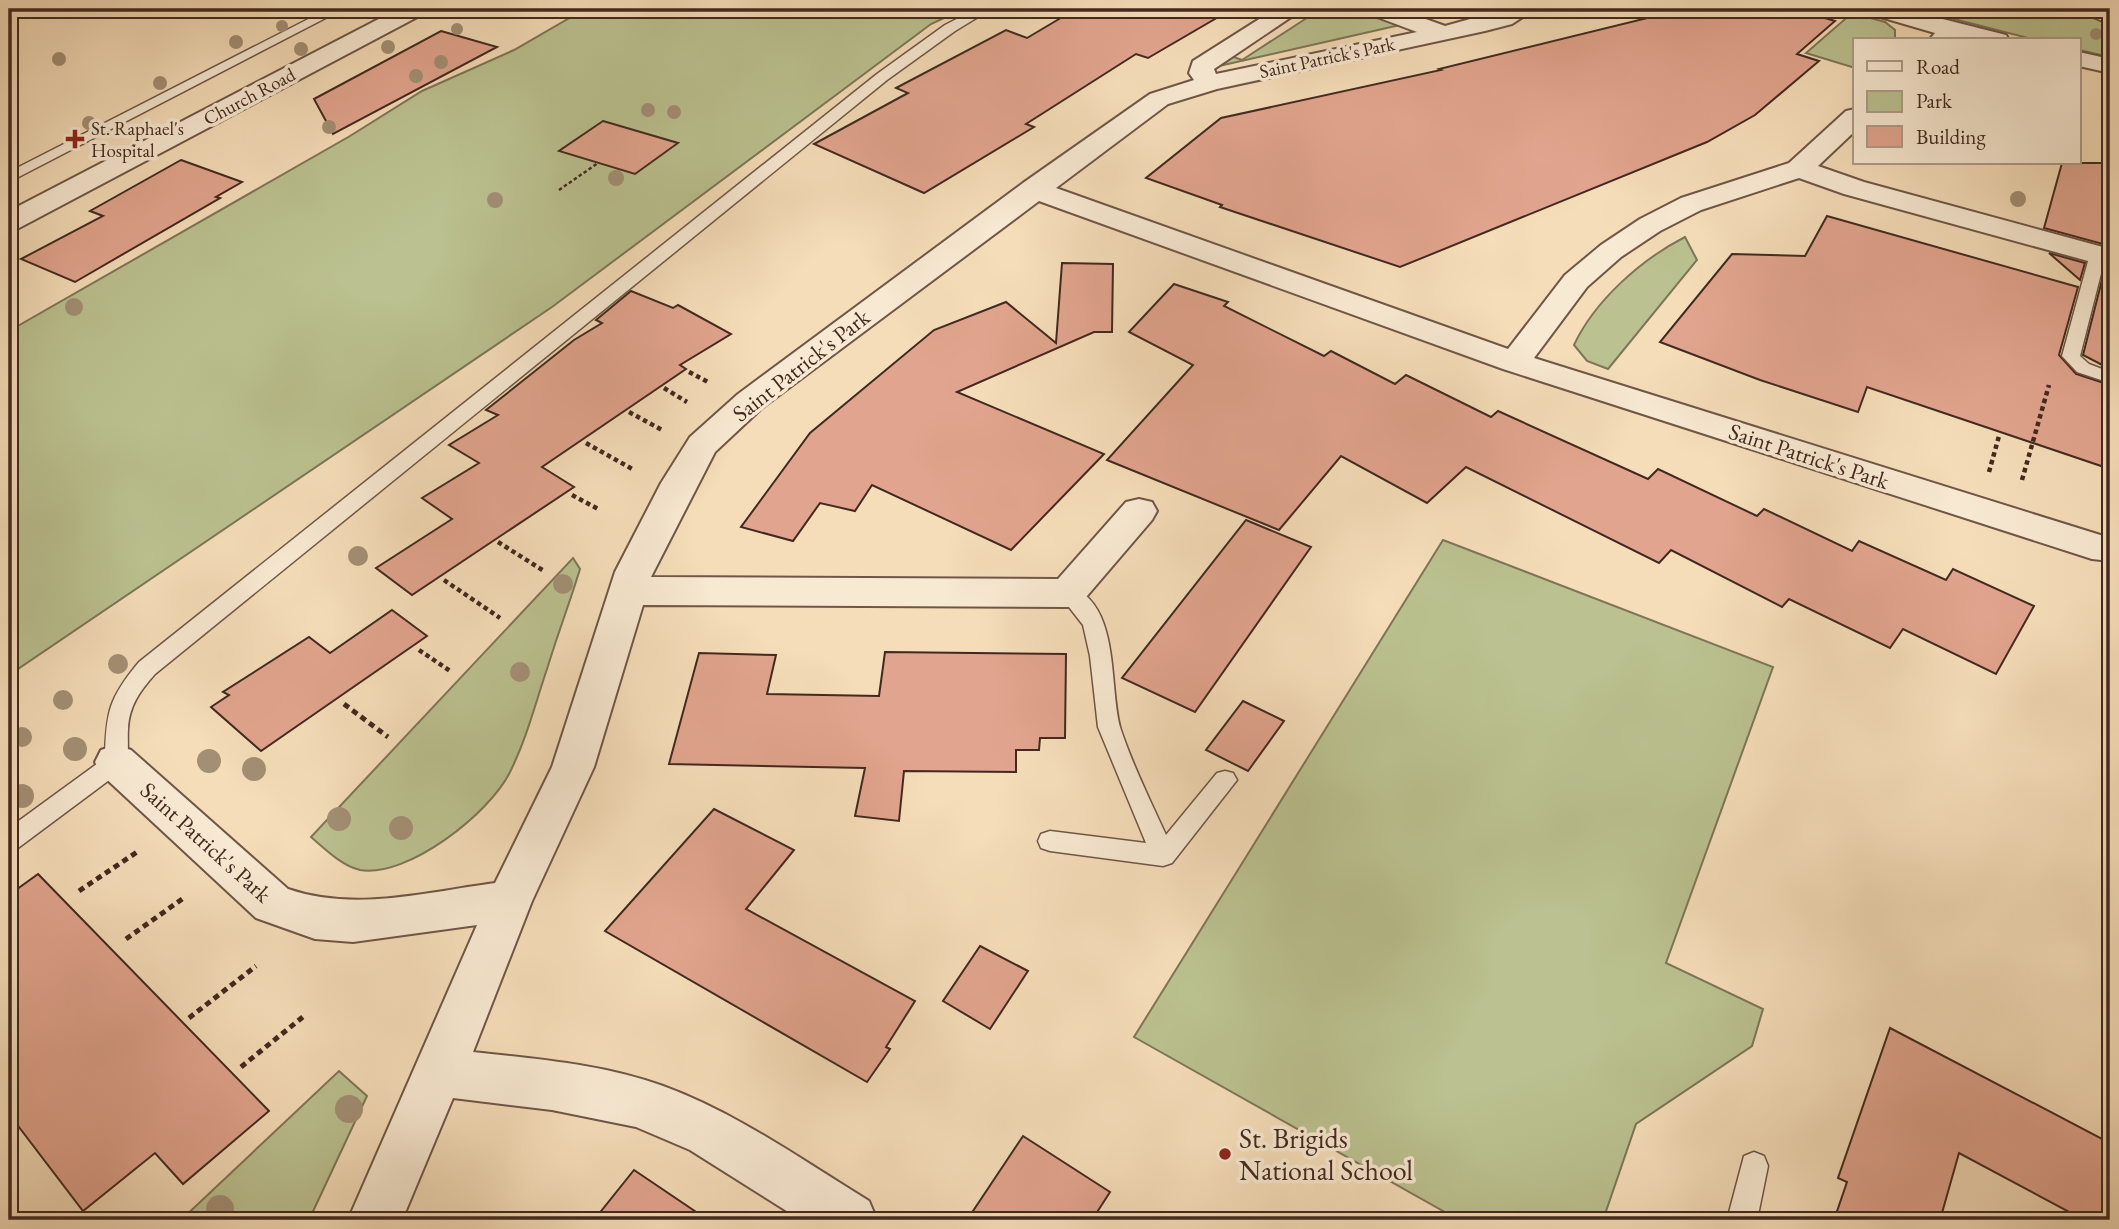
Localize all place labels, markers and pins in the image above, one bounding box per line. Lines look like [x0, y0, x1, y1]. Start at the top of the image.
place label: St. Raphael's Hospital [91, 116, 184, 163]
marker: St. Raphael's Hospital [65, 129, 85, 149]
place label: St. Brigids National School [1239, 1120, 1413, 1188]
marker: St. Brigids National School [1217, 1146, 1233, 1162]

